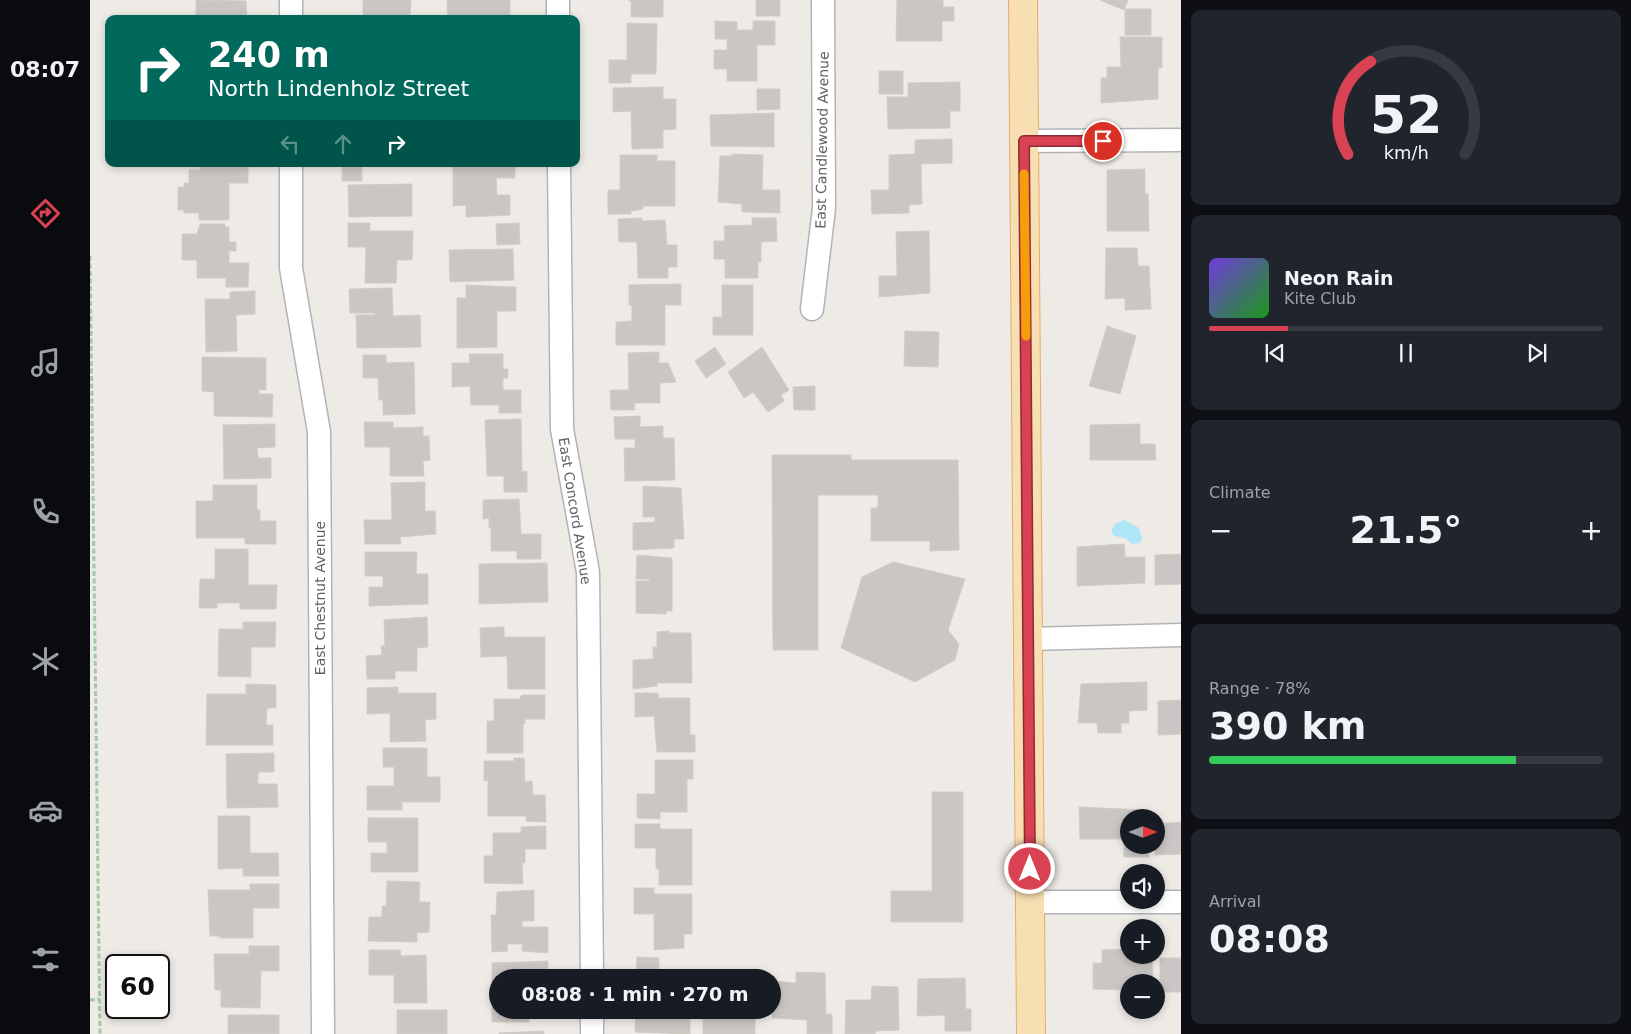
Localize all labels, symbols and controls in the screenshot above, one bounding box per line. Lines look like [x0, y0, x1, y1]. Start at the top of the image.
icon: right [125, 35, 190, 100]
text: 240 m [208, 35, 330, 75]
street label: East Candlewood Avenue [812, 51, 832, 229]
text: 08:07 [10, 57, 80, 82]
text: North Lindenholz Street [208, 76, 469, 101]
text: 52 [1370, 85, 1442, 145]
pin [1082, 120, 1124, 162]
icon: arrive [1089, 127, 1117, 155]
icon: left [276, 130, 304, 158]
icon: ahead [329, 130, 357, 158]
icon: right [382, 130, 410, 158]
text: km/h [1383, 142, 1429, 163]
icon: directions [28, 196, 63, 231]
text: Neon Rain [1284, 267, 1393, 289]
text: Kite Club [1284, 289, 1356, 308]
icon: previous [1261, 339, 1289, 367]
icon: pause [1392, 339, 1420, 367]
icon: next [1523, 339, 1551, 367]
icon: music [28, 345, 63, 380]
street label: East Concord Avenue [555, 436, 595, 586]
text: Climate [1209, 483, 1271, 502]
icon: phone [28, 494, 63, 529]
text: 21.5° [1350, 508, 1462, 552]
text: − [1209, 514, 1232, 547]
text: + [1580, 514, 1603, 547]
street label: East Chestnut Avenue [312, 521, 328, 675]
icon: climate [28, 644, 63, 679]
text: Range · 78% [1209, 679, 1311, 698]
text: 390 km [1209, 704, 1366, 748]
icon: car [28, 793, 63, 828]
north arrow [1120, 809, 1165, 854]
map controls [1120, 809, 1165, 1019]
position arrow [1003, 842, 1055, 894]
button: sound [1120, 864, 1165, 909]
text: Arrival [1209, 892, 1261, 911]
text: 08:08 [1209, 917, 1330, 961]
button: + [1120, 919, 1165, 964]
icon: filters [28, 942, 63, 977]
speed limit sign: 60 [105, 954, 170, 1019]
button: − [1120, 974, 1165, 1019]
text: 08:08 · 1 min · 270 m [521, 983, 749, 1005]

